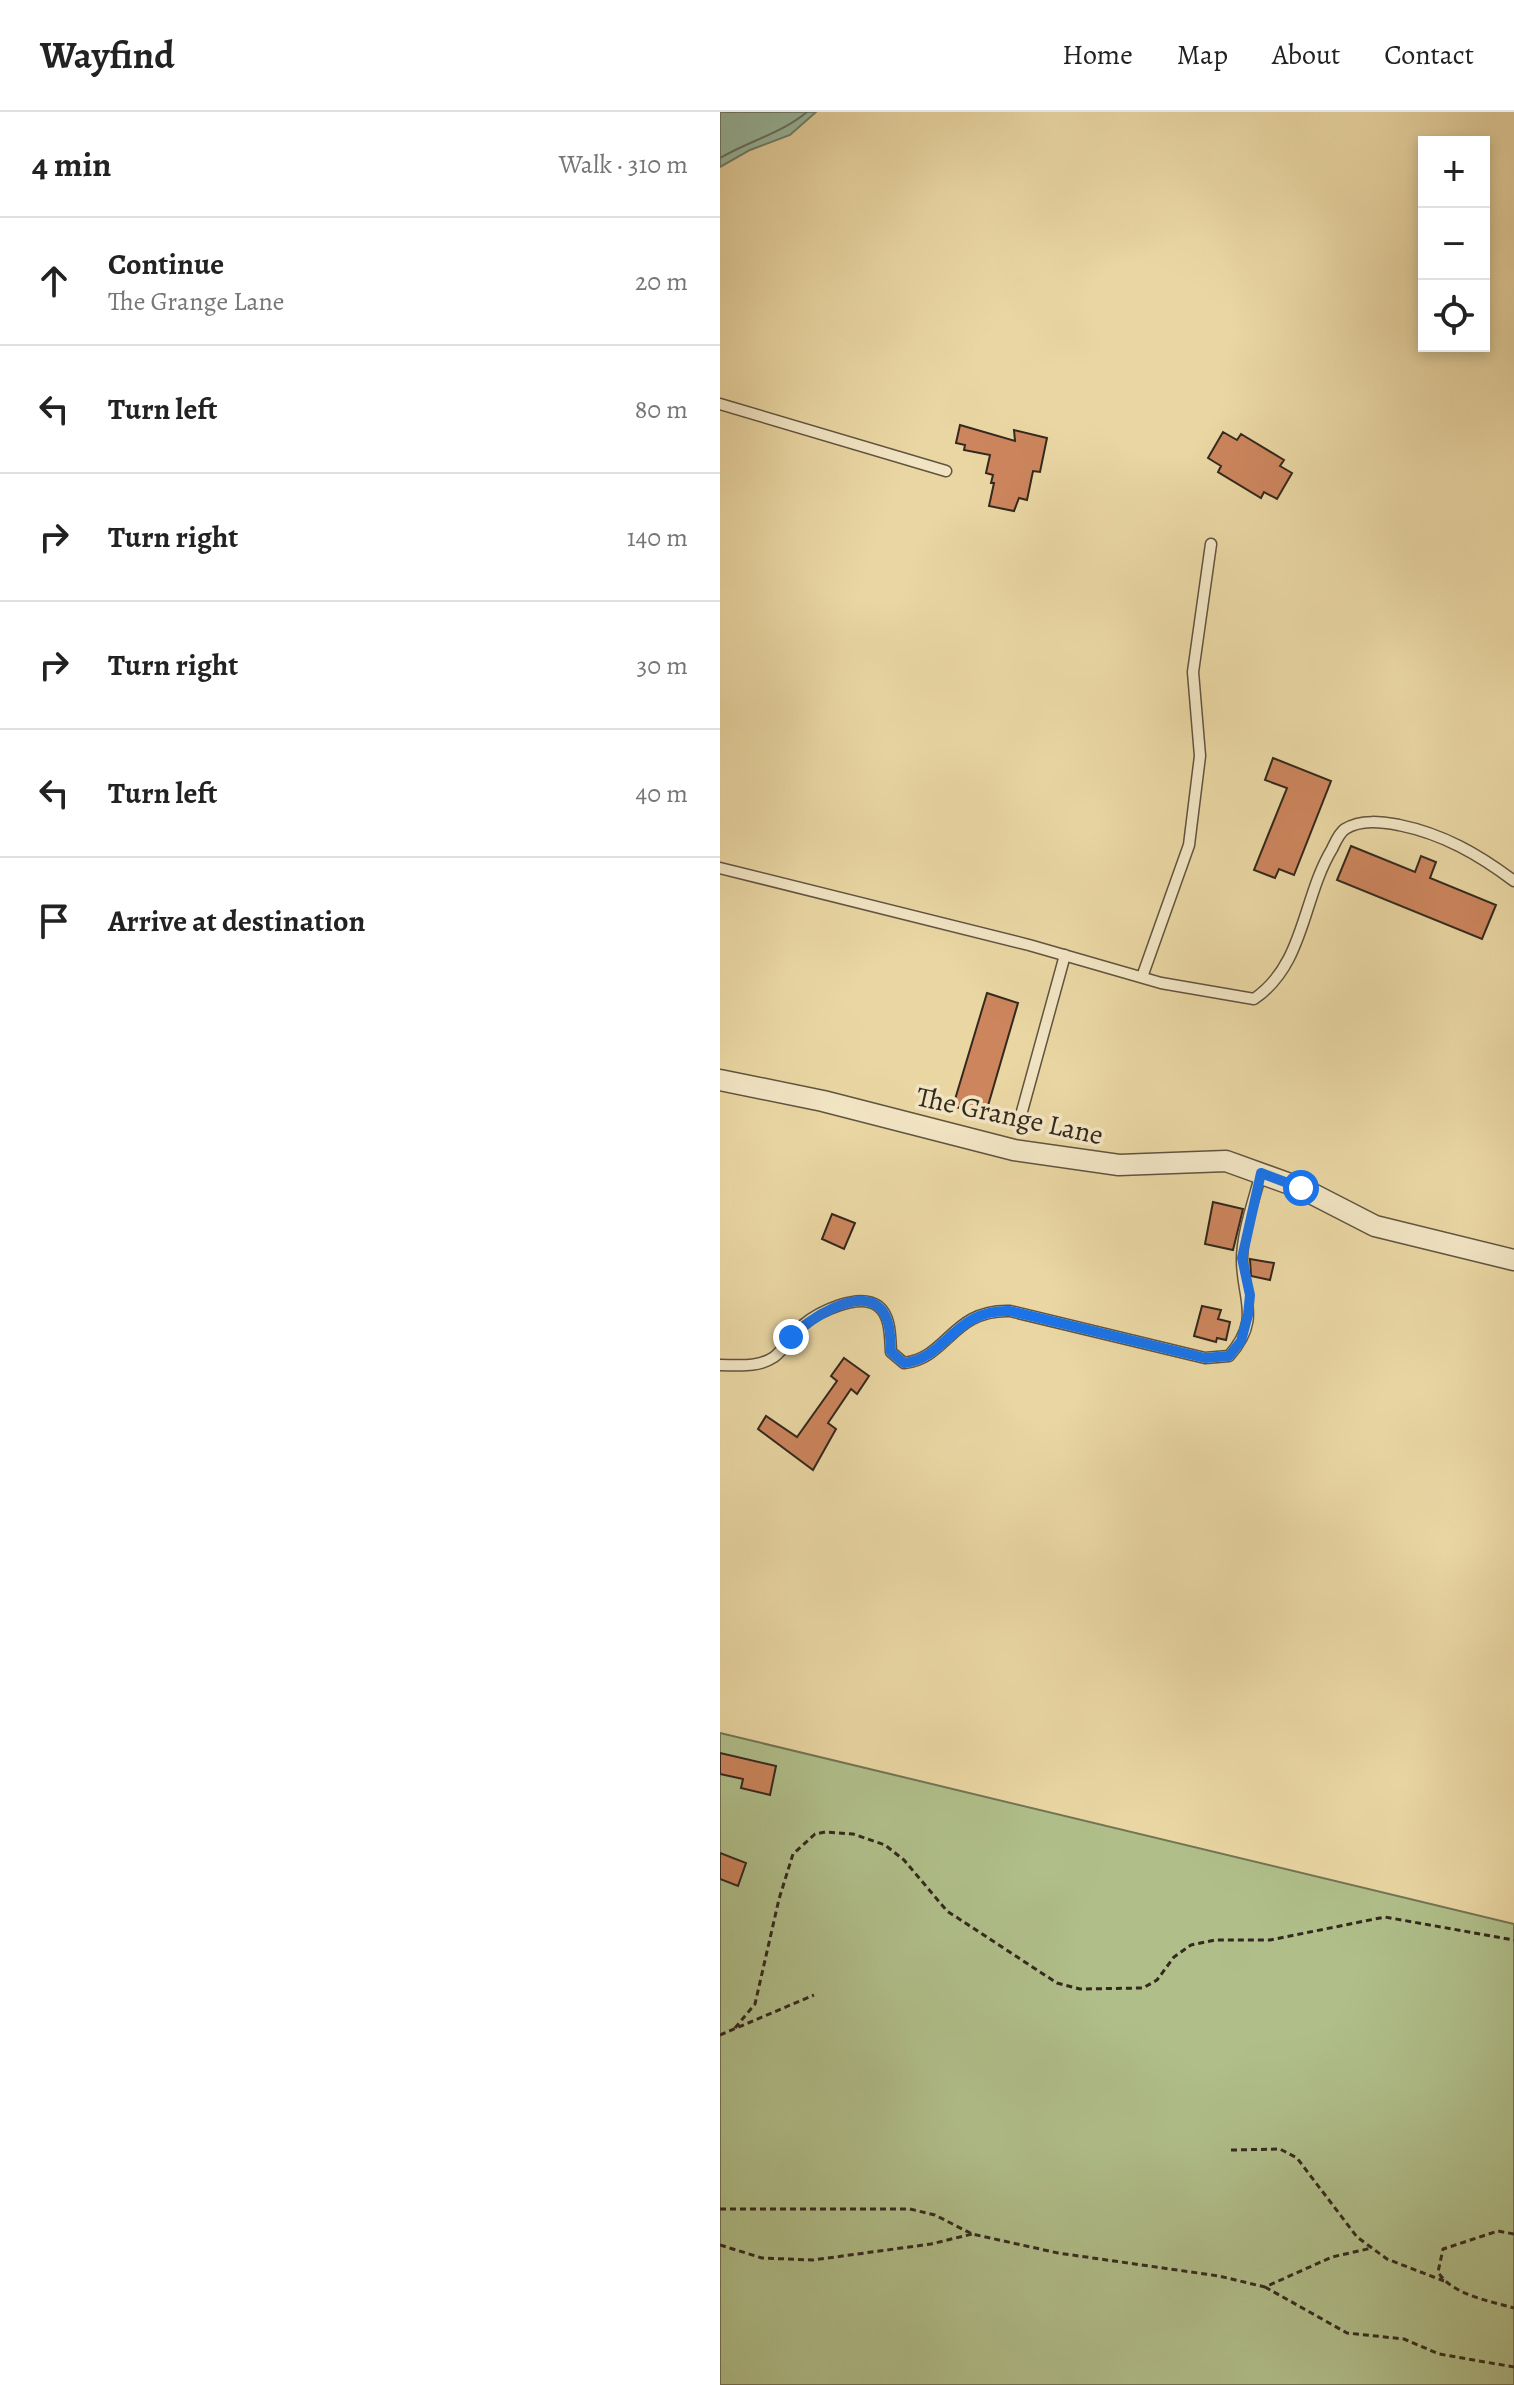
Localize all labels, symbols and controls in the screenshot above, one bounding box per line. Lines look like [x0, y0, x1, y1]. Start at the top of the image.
text: Wayfind [40, 29, 175, 81]
text: Home [1062, 36, 1133, 74]
text: Map [1177, 36, 1228, 74]
text: About [1272, 36, 1340, 74]
text: Contact [1384, 36, 1474, 74]
map controls [1418, 136, 1490, 352]
button: + [1418, 136, 1490, 208]
text: 4 min [32, 141, 111, 188]
text: Walk · 310 m [559, 147, 688, 182]
button: − [1418, 208, 1490, 280]
text: Continue [108, 244, 224, 284]
icon: ahead [32, 259, 76, 303]
text: 20 m [635, 264, 688, 299]
button: locate [1418, 280, 1490, 352]
text: The Grange Lane [108, 284, 284, 319]
icon: left [32, 387, 76, 431]
text: Turn left [108, 389, 217, 429]
text: 80 m [635, 392, 688, 427]
icon: right [32, 515, 76, 559]
text: Turn right [108, 517, 238, 557]
text: 140 m [627, 520, 688, 555]
icon: right [32, 643, 76, 687]
text: Turn right [108, 645, 238, 685]
text: 30 m [637, 648, 688, 683]
icon: left [32, 771, 76, 815]
text: Turn left [108, 773, 217, 813]
text: 40 m [636, 776, 688, 811]
icon: arrive [32, 899, 76, 943]
text: Arrive at destination [108, 901, 365, 941]
street label: The Grange Lane [913, 1078, 1107, 1154]
route start [1283, 1170, 1319, 1206]
route end [773, 1319, 809, 1355]

